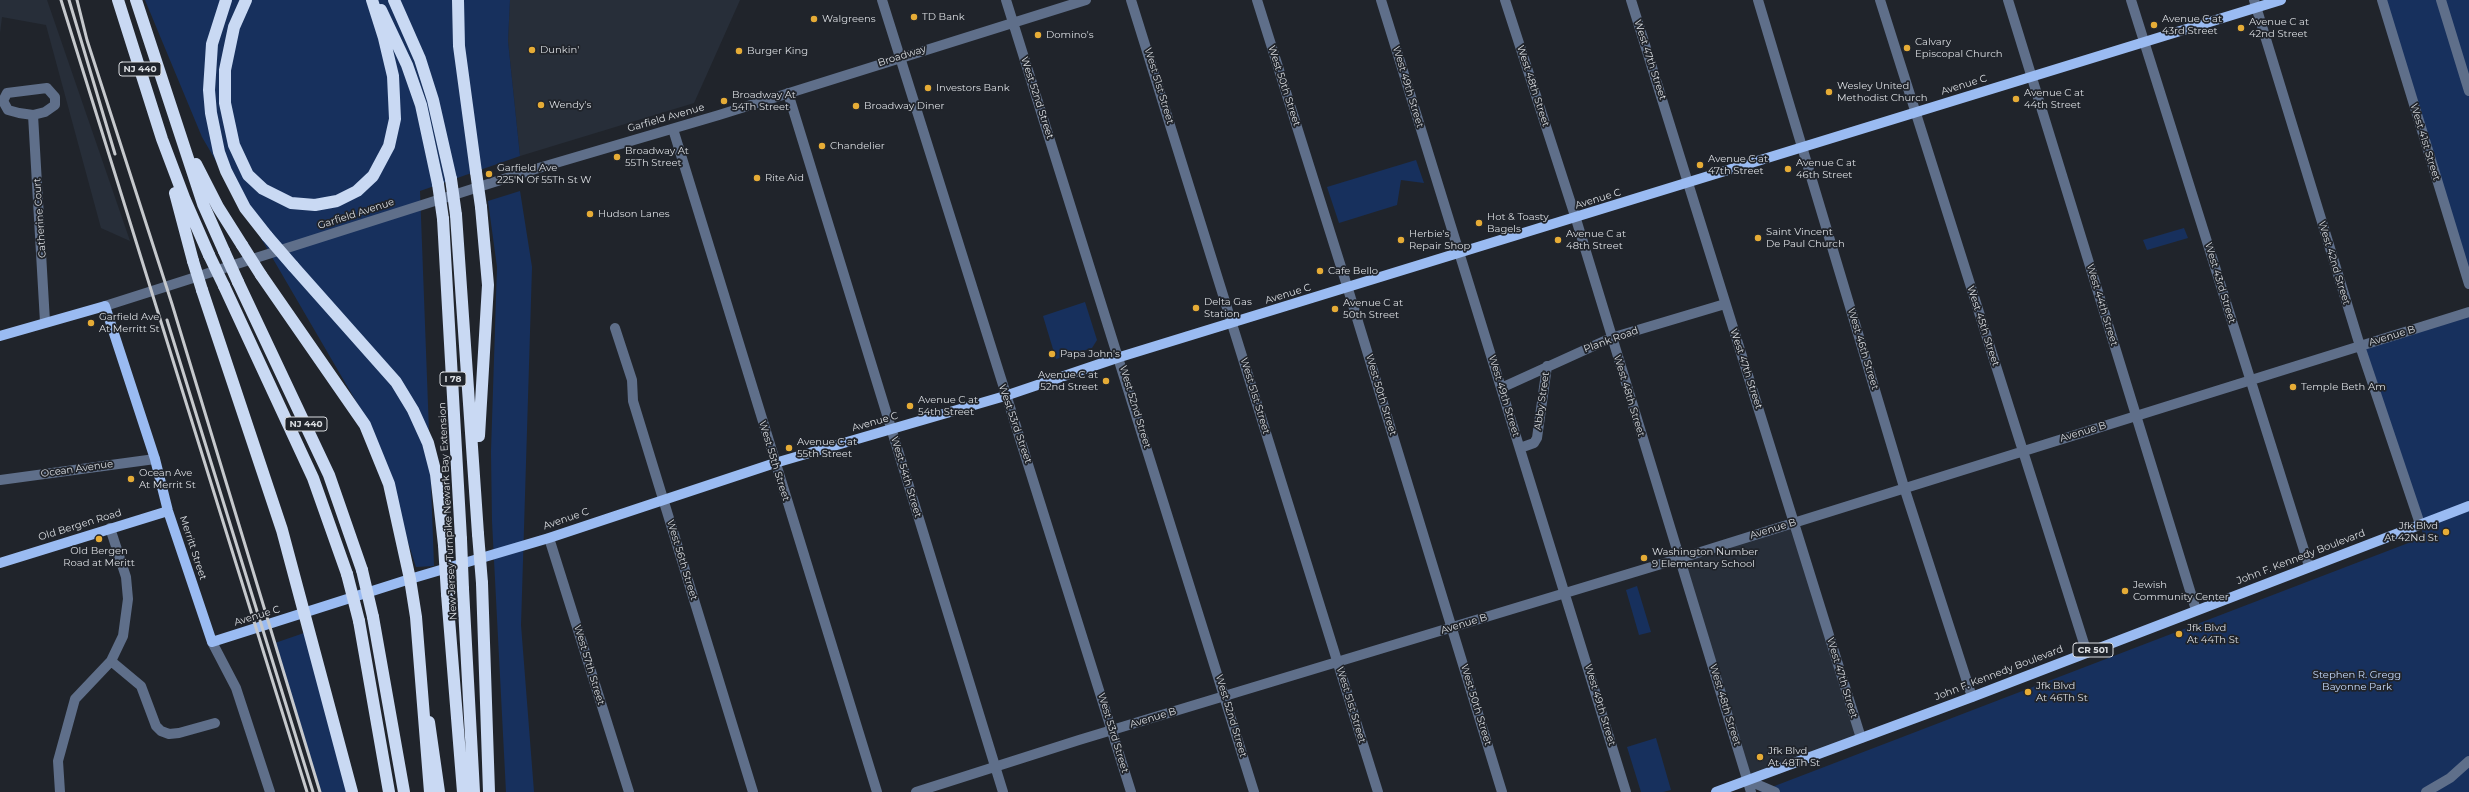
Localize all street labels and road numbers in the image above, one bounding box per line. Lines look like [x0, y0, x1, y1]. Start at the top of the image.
street label: West 47th Street [1631, 18, 1669, 102]
street label: Broadway [876, 43, 928, 69]
street label: West 50th Street [1265, 44, 1303, 128]
street label: West 48th Street [1514, 44, 1552, 128]
street label: West 49th Street [1390, 45, 1426, 129]
street label: West 51st Street [1142, 46, 1176, 126]
street label: West 52nd Street [1018, 55, 1056, 141]
road number: NJ 440 [119, 62, 161, 76]
street label: Avenue C [1940, 72, 1988, 98]
street label: Garfield Avenue [626, 101, 706, 135]
street label: West 41st Street [2408, 102, 2442, 182]
street label: Catherine Court [31, 178, 49, 258]
street label: Avenue C [1574, 186, 1622, 212]
street label: Garfield Avenue [316, 196, 396, 232]
street label: West 42nd Street [2316, 220, 2352, 306]
street label: West 43rd Street [2202, 241, 2238, 325]
street label: West 44th Street [2084, 263, 2120, 347]
street label: Avenue C [1264, 281, 1312, 307]
street label: West 45th Street [1964, 284, 2002, 368]
street label: West 46th Street [1845, 307, 1881, 391]
street label: Avenue B [2367, 323, 2417, 349]
street label: Plank Road [1582, 325, 1640, 355]
street label: West 47th Street [1727, 327, 1765, 411]
street label: West 50th Street [1363, 353, 1399, 437]
street label: West 49th Street [1486, 354, 1522, 438]
street label: West 48th Street [1611, 354, 1647, 438]
street label: West 51st Street [1238, 356, 1272, 436]
street label: West 52nd Street [1117, 364, 1153, 450]
street label: Abby Street [1532, 371, 1552, 431]
road number: I 78 [440, 372, 466, 386]
street label: West 53rd Street [996, 383, 1034, 465]
street label: New Jersey Turnpike Newark Bay Extension [436, 402, 460, 620]
street label: Avenue C [851, 410, 899, 434]
road number: NJ 440 [285, 417, 327, 431]
street label: Avenue B [2058, 419, 2108, 445]
street label: West 55th Street [756, 420, 792, 502]
street label: West 54th Street [888, 435, 924, 519]
street label: Ocean Avenue [40, 458, 114, 480]
street label: Avenue C [542, 506, 590, 532]
street label: Old Bergen Road [37, 507, 123, 543]
street label: Merritt Street [177, 514, 209, 582]
street label: Avenue B [1748, 516, 1798, 542]
street label: West 56th Street [664, 518, 700, 602]
street label: John F. Kennedy Boulevard [2235, 527, 2367, 587]
street label: Avenue C [233, 603, 281, 629]
street label: Avenue B [1439, 611, 1489, 637]
street label: West 57th Street [571, 624, 607, 706]
street label: West 47th Street [1824, 636, 1860, 720]
street label: John F. Kennedy Boulevard [1933, 643, 2065, 703]
road number: CR 501 [2073, 643, 2113, 657]
street label: West 50th Street [1458, 663, 1494, 747]
street label: West 49th Street [1582, 663, 1618, 747]
street label: West 48th Street [1707, 663, 1743, 747]
street label: West 51st Street [1334, 665, 1368, 745]
street label: West 52nd Street [1213, 673, 1249, 759]
street label: West 53rd Street [1095, 692, 1131, 774]
street label: Avenue B [1128, 705, 1178, 731]

